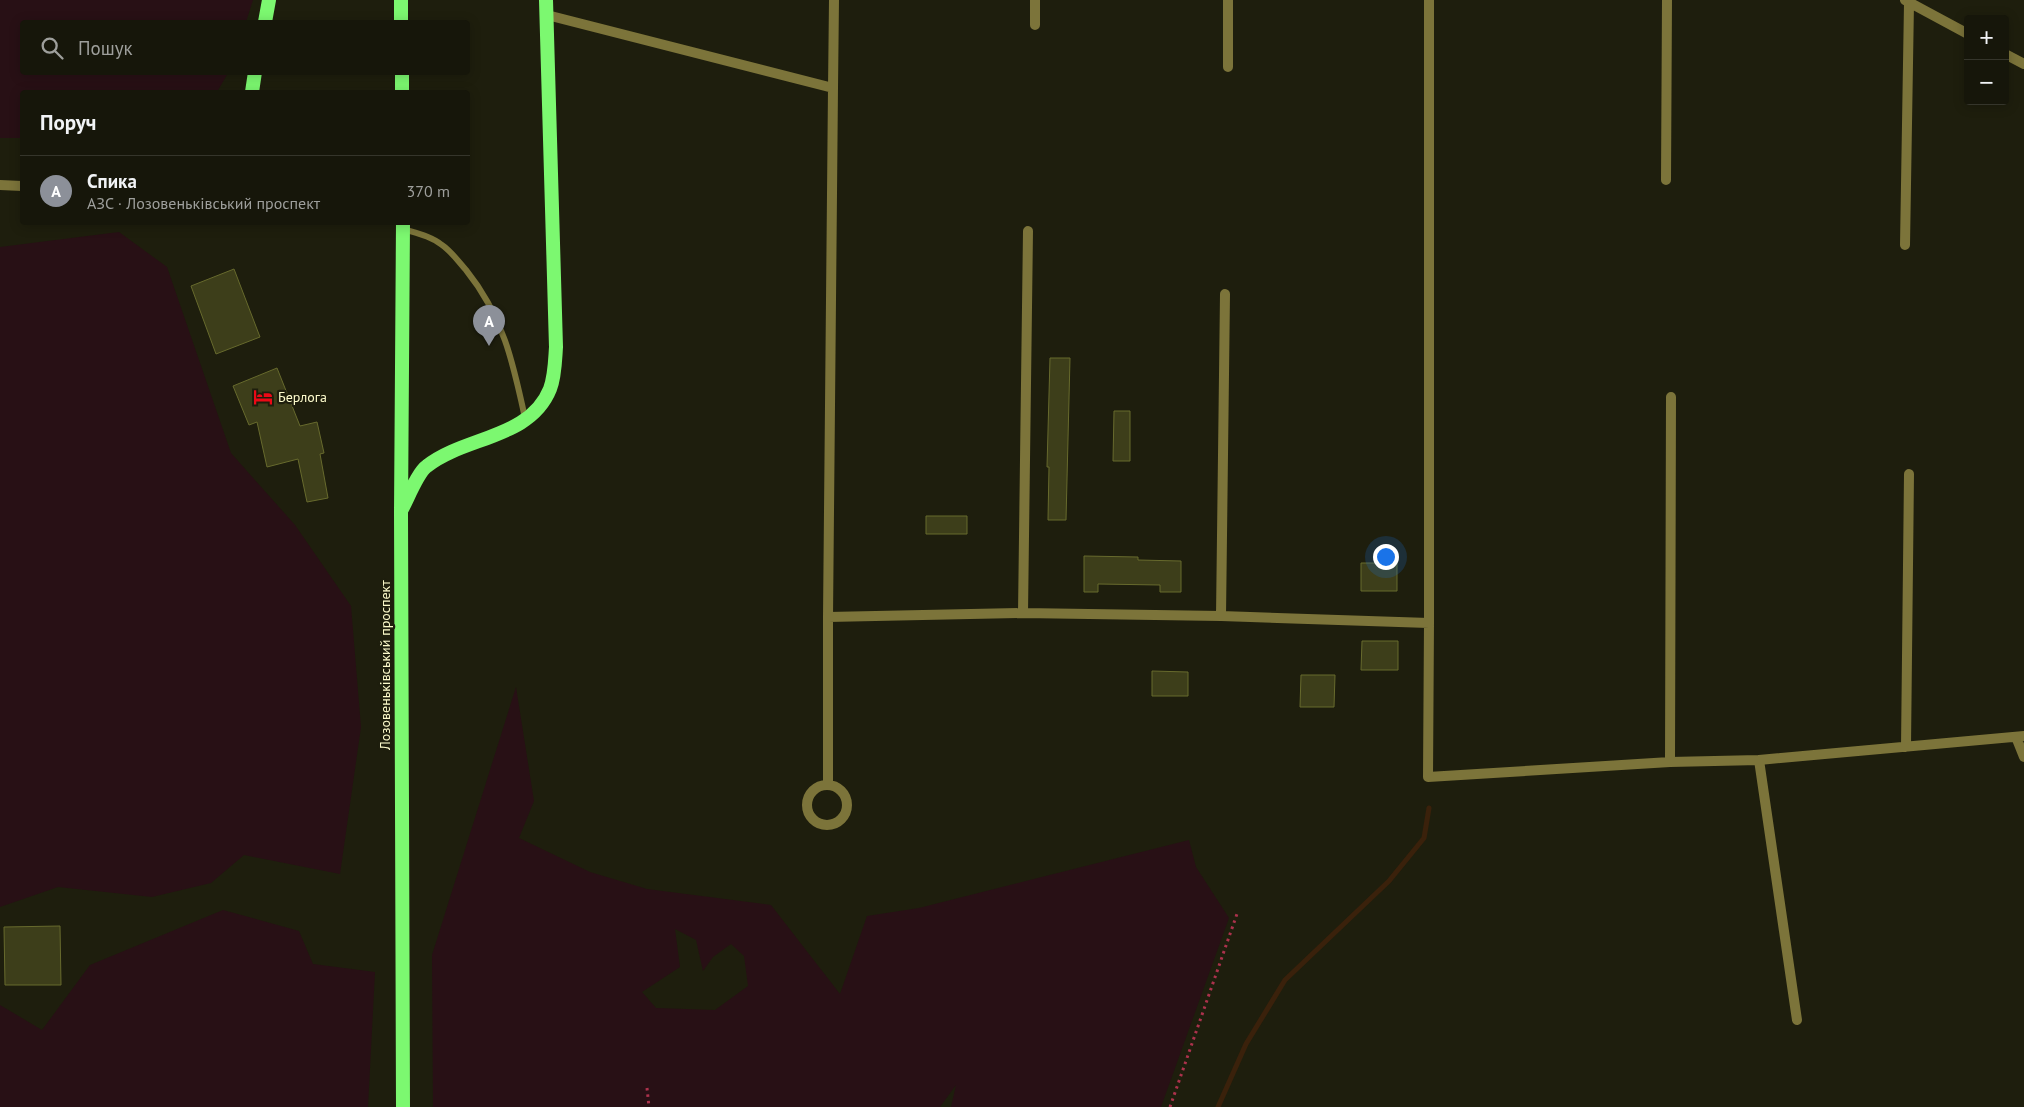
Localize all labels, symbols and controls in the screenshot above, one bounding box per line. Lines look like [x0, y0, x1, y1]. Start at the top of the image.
map controls [1964, 15, 2009, 105]
button: + [1964, 15, 2009, 60]
search box [20, 20, 470, 75]
icon: search [38, 34, 66, 62]
text: Пошук [78, 36, 133, 60]
button: − [1964, 60, 2009, 105]
text: Поруч [40, 109, 96, 136]
text: Спика [87, 169, 137, 193]
text: A [51, 181, 61, 201]
text: 370 m [407, 181, 450, 201]
text: АЗС · Лозовеньківський проспект [87, 193, 320, 213]
pin: A [473, 305, 505, 346]
hotel icon: Берлога [252, 386, 274, 408]
place label: Берлога [278, 388, 327, 406]
your location [1373, 544, 1399, 570]
street label: Лозовеньківський проспект [376, 580, 394, 751]

